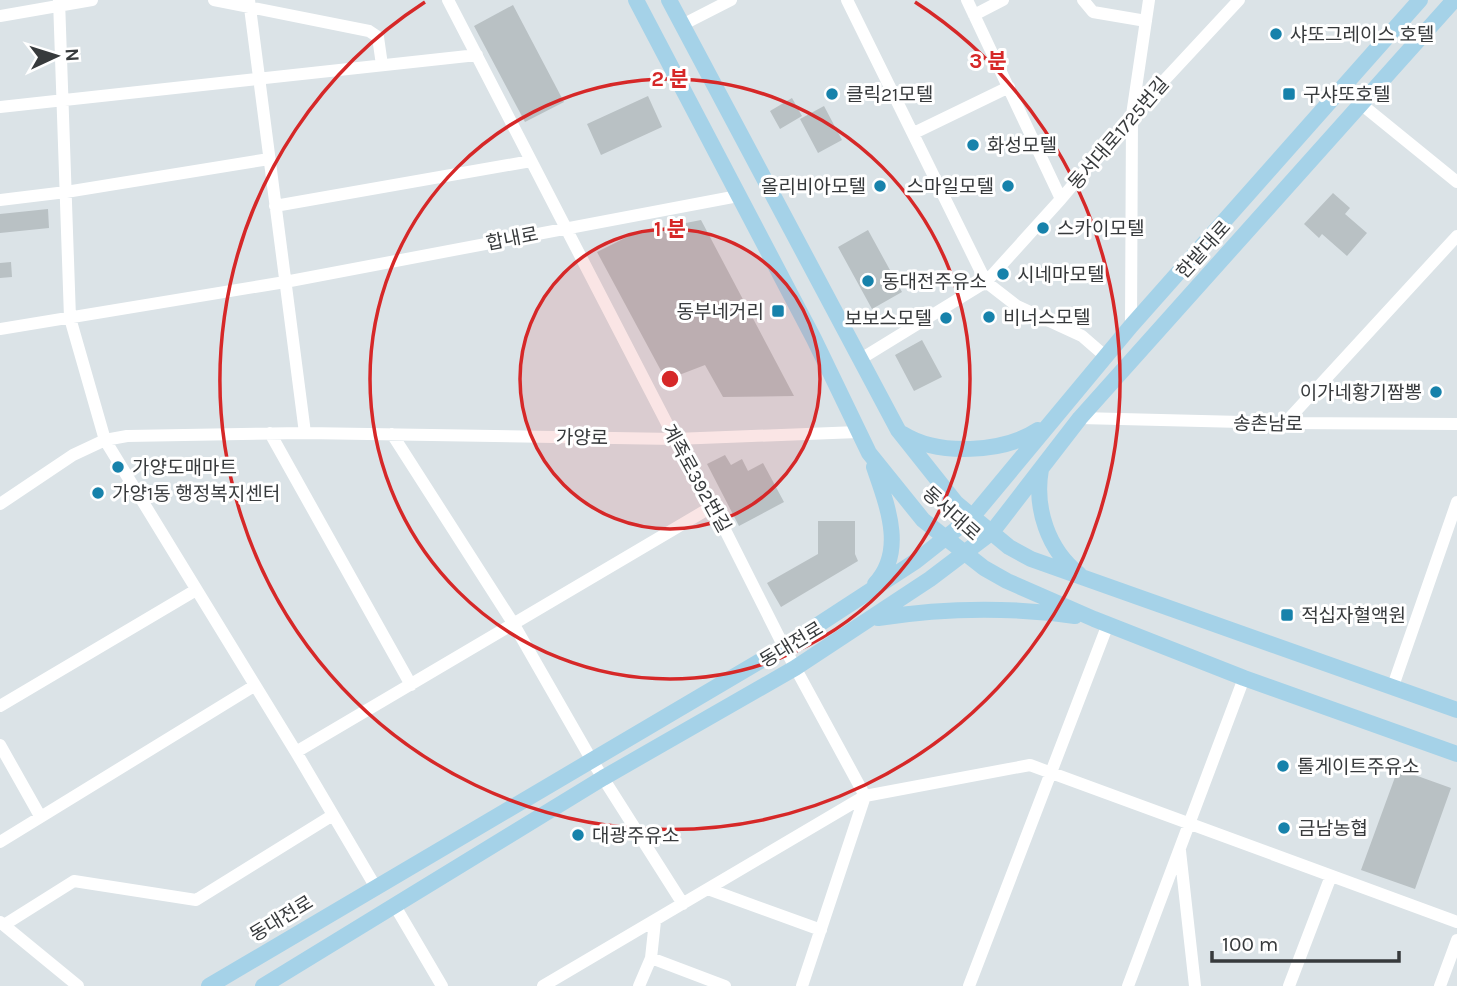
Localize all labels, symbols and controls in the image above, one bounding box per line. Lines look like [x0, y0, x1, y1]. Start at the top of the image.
north arrow [21, 21, 91, 91]
place label: 샤또그레이스 호텔 [1290, 24, 1434, 46]
marker: 샤또그레이스 호텔 [1268, 26, 1284, 42]
text: N [61, 47, 83, 62]
text: 3 분 [969, 49, 1007, 73]
text: 2 분 [651, 67, 689, 91]
street label: 동서대로1725번길 [1064, 73, 1174, 194]
place label: 클릭21모텔 [846, 84, 933, 106]
place label: 구샤또호텔 [1303, 84, 1390, 106]
marker: 클릭21모텔 [824, 86, 840, 102]
marker: 구샤또호텔 [1281, 86, 1297, 102]
place label: 화성모텔 [987, 135, 1057, 157]
marker: 화성모텔 [965, 137, 981, 153]
place label: 올리비아모텔 [761, 176, 866, 198]
place label: 스마일모텔 [907, 176, 994, 198]
marker: 올리비아모텔 [872, 178, 888, 194]
marker: 스마일모텔 [1000, 178, 1016, 194]
street label: 한밭대로 [1172, 216, 1235, 283]
text: 1 분 [654, 217, 686, 241]
place label: 스카이모텔 [1057, 218, 1144, 240]
marker: 스카이모텔 [1035, 220, 1051, 236]
street label: 합내로 [484, 223, 540, 255]
place label: 시네마모텔 [1017, 264, 1104, 286]
marker: 시네마모텔 [995, 266, 1011, 282]
place label: 동대전주유소 [882, 271, 987, 293]
marker: 동대전주유소 [860, 273, 876, 289]
place label: 동부네거리 [677, 301, 764, 323]
marker: 동부네거리 [770, 303, 786, 319]
place label: 비너스모텔 [1003, 307, 1090, 329]
place label: 보보스모텔 [845, 308, 932, 330]
marker: 비너스모텔 [981, 309, 997, 325]
marker: 보보스모텔 [938, 310, 954, 326]
centre of rings [658, 367, 682, 391]
place label: 이가네황기짬뽕 [1300, 382, 1422, 404]
marker: 이가네황기짬뽕 [1428, 384, 1444, 400]
street label: 송촌남로 [1233, 412, 1303, 436]
street label: 계족로392번길 [657, 420, 735, 537]
street label: 가양로 [556, 427, 608, 449]
place label: 가양도매마트 [132, 457, 237, 479]
marker: 가양도매마트 [110, 459, 126, 475]
street label: 동서대로 [918, 482, 985, 545]
place label: 가양1동 행정복지센터 [112, 483, 280, 505]
marker: 가양1동 행정복지센터 [90, 485, 106, 501]
place label: 적십자혈액원 [1301, 605, 1406, 627]
marker: 적십자혈액원 [1279, 607, 1295, 623]
street label: 동대전로 [756, 617, 827, 672]
place label: 톨게이트주유소 [1297, 756, 1419, 778]
marker: 톨게이트주유소 [1275, 758, 1291, 774]
place label: 금남농협 [1298, 818, 1368, 840]
marker: 금남농협 [1276, 820, 1292, 836]
place label: 대광주유소 [592, 825, 679, 847]
marker: 대광주유소 [570, 827, 586, 843]
street label: 동대전로 [246, 891, 317, 946]
scale bar [1212, 920, 1399, 964]
text: 100 m [1222, 932, 1279, 956]

